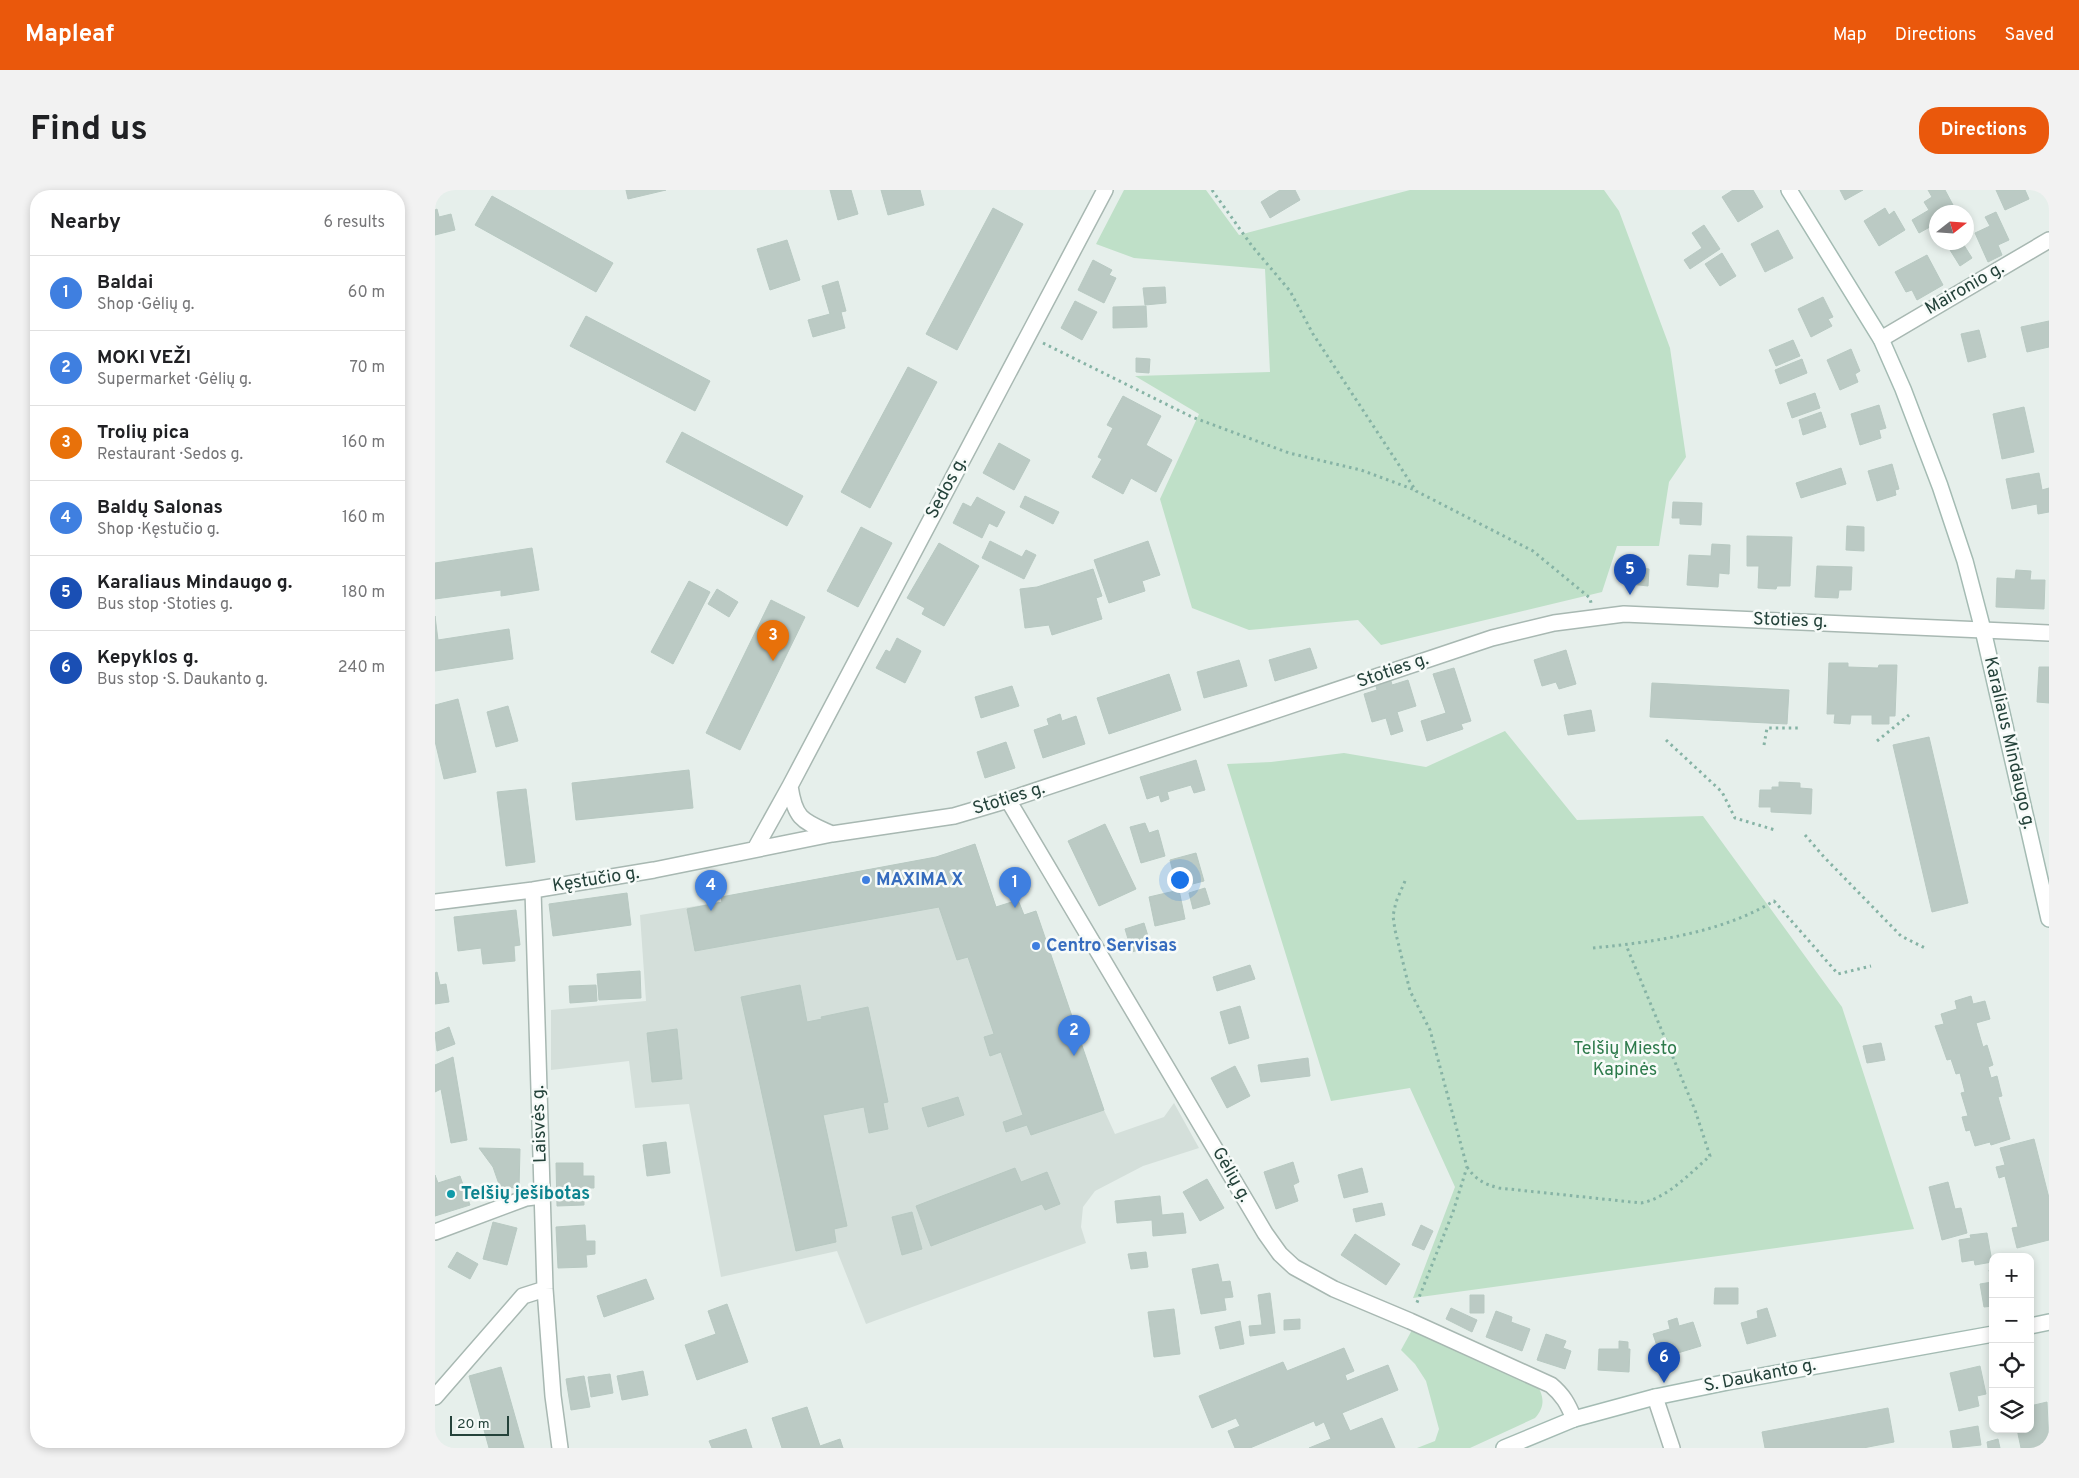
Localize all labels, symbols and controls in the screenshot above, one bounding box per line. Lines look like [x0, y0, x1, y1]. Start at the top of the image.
text: Mapleaf [25, 20, 114, 50]
text: Map [1833, 24, 1867, 47]
text: Directions [1895, 24, 1977, 47]
text: Saved [2005, 24, 2054, 47]
button: Directions [1919, 107, 2049, 154]
text: Find us [30, 108, 148, 152]
north arrow [1929, 205, 1974, 250]
text: Nearby [50, 209, 121, 236]
text: 6 results [323, 213, 385, 233]
street label: Maironio g. [1921, 257, 2009, 321]
text: Baldai [97, 271, 153, 295]
text: 1 [63, 283, 69, 303]
text: 60 m [348, 283, 385, 303]
text: Shop · Gėlių g. [97, 295, 194, 315]
text: MOKI VEŽI [97, 346, 191, 370]
text: 2 [61, 358, 71, 378]
text: 70 m [350, 358, 385, 378]
text: Supermarket · Gėlių g. [97, 370, 252, 390]
text: Trolių pica [97, 421, 189, 445]
text: 3 [61, 433, 71, 453]
text: 160 m [342, 433, 385, 453]
text: Restaurant · Sedos g. [97, 445, 243, 465]
street label: Sedos g. [921, 453, 973, 523]
text: Baldų Salonas [97, 496, 223, 520]
text: 4 [61, 508, 71, 528]
text: 160 m [342, 508, 385, 528]
text: Shop · Kęstučio g. [97, 520, 219, 540]
pin: 5 [1614, 554, 1646, 595]
text: Karaliaus Mindaugo g. [97, 571, 292, 595]
text: 5 [61, 583, 71, 603]
text: 180 m [342, 583, 385, 603]
text: Bus stop · Stoties g. [97, 595, 233, 615]
street label: Stoties g. [1752, 608, 1828, 634]
pin: 3 [757, 620, 789, 661]
text: Kepyklos g. [97, 646, 198, 670]
street label: Stoties g. [1354, 648, 1432, 694]
street label: Karaliaus Mindaugo g. [1978, 654, 2040, 832]
text: 6 [61, 658, 71, 678]
text: 240 m [338, 658, 385, 678]
text: Bus stop · S. Daukanto g. [97, 670, 268, 690]
street label: Stoties g. [970, 777, 1048, 821]
street label: Kęstučio g. [551, 862, 641, 898]
pin: 1 [999, 867, 1031, 908]
your location [1167, 867, 1193, 893]
place label: MAXIMA X [876, 869, 964, 892]
pin: 4 [695, 870, 727, 911]
marker: MAXIMA X [860, 874, 872, 886]
place label: Centro Servisas [1046, 935, 1177, 958]
marker: Centro Servisas [1030, 940, 1042, 952]
pin: 2 [1058, 1015, 1090, 1056]
park label: Telšių Miesto Kapinės [1573, 1038, 1677, 1082]
street label: Laisvės g. [527, 1085, 553, 1163]
street label: Gėlių g. [1206, 1143, 1256, 1207]
place label: Telšių ješibotas [461, 1183, 590, 1206]
marker: Telšių ješibotas [445, 1188, 457, 1200]
map controls [1989, 1253, 2034, 1433]
button: + [1989, 1253, 2034, 1298]
button: − [1989, 1298, 2034, 1343]
pin: 6 [1648, 1342, 1680, 1383]
button: locate [1989, 1343, 2034, 1388]
street label: S. Daukanto g. [1702, 1354, 1818, 1398]
button: layers [1989, 1388, 2034, 1433]
scale bar [450, 1413, 509, 1436]
text: 20 m [457, 1416, 490, 1433]

